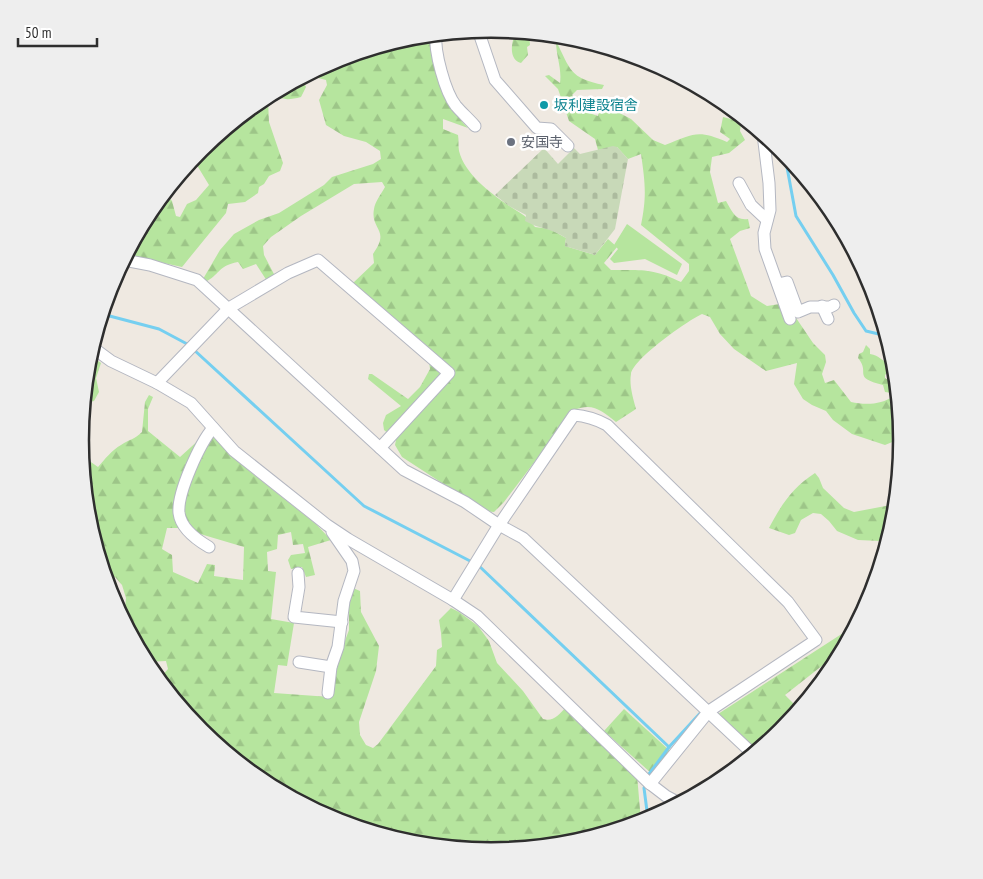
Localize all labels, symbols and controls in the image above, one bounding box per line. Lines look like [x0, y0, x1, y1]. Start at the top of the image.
scale bar [18, 15, 96, 47]
text: 50 m [25, 23, 51, 42]
place label: 坂利建設宿舎 [554, 96, 638, 114]
marker: 坂利建設宿舎 [538, 99, 550, 111]
place label: 安国寺 [521, 133, 563, 151]
marker: 安国寺 [505, 136, 517, 148]

